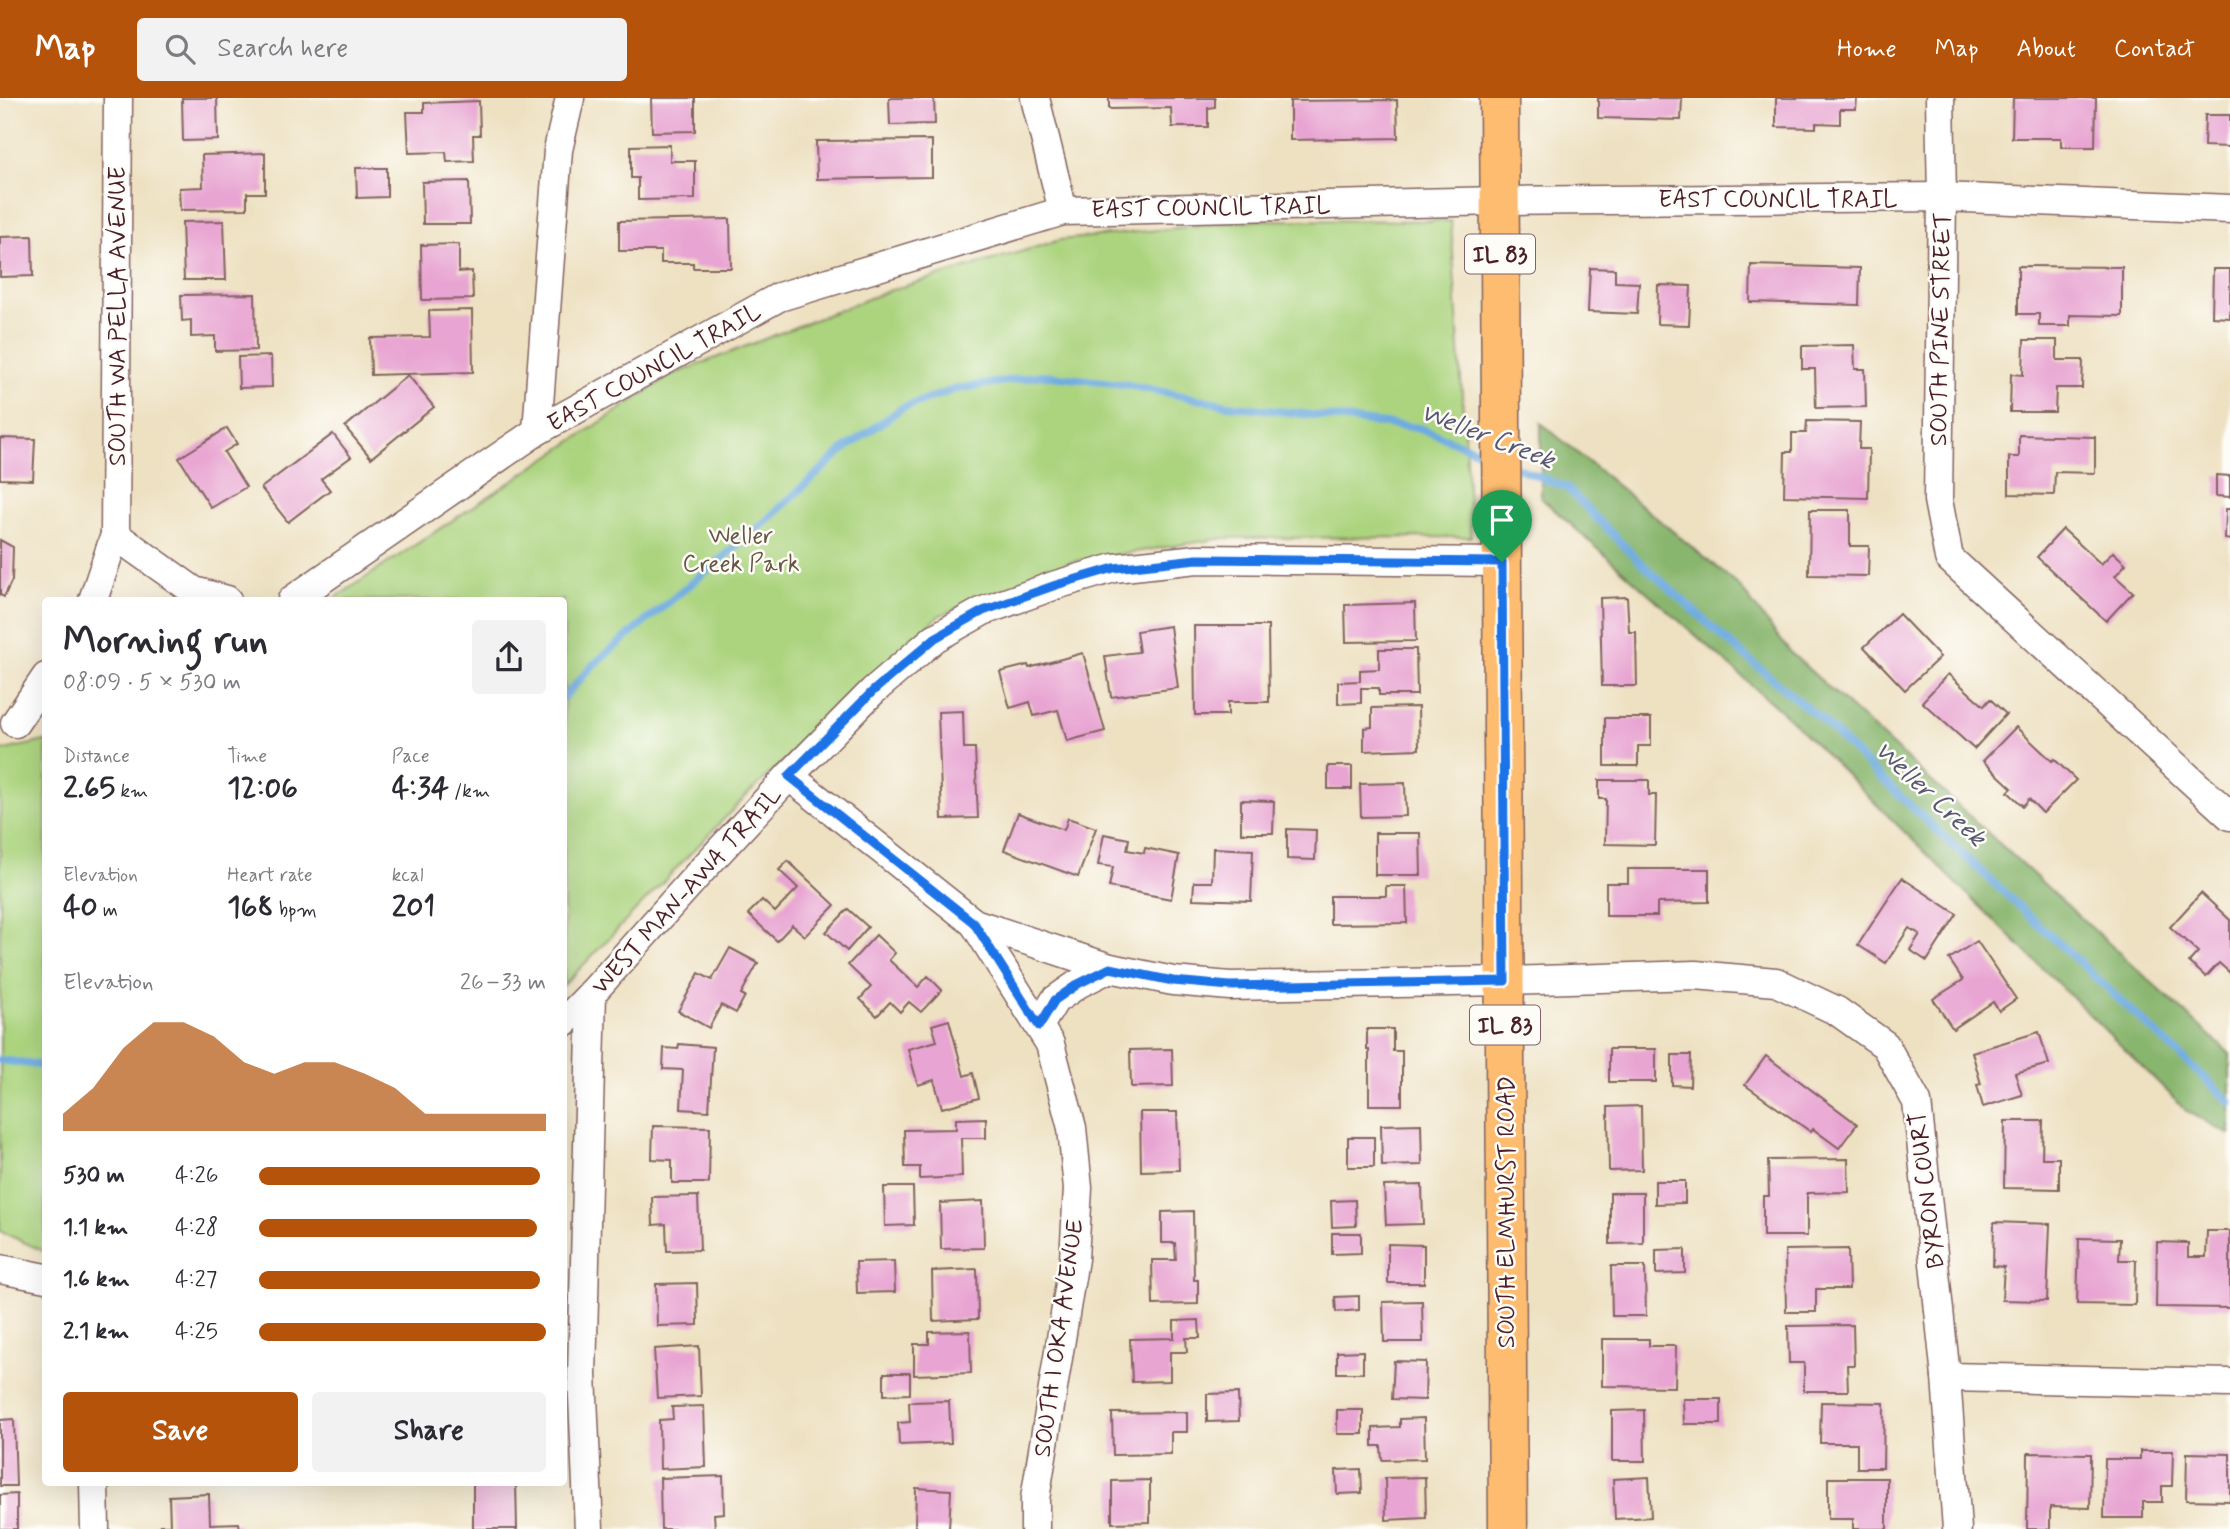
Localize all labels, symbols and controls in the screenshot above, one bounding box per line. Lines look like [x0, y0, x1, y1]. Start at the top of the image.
search box [137, 18, 627, 81]
text: Map [35, 27, 95, 71]
icon: search [161, 30, 199, 68]
text: Search here [217, 32, 348, 66]
text: Home [1837, 34, 1897, 65]
text: Map [1935, 34, 1979, 65]
text: About [2017, 34, 2076, 65]
text: Contact [2114, 34, 2195, 65]
street label: SOUTH WA PELLA AVENUE [103, 166, 134, 466]
street label: EAST COUNCIL TRAIL [1658, 185, 1898, 216]
street label: EAST COUNCIL TRAIL [1091, 191, 1331, 226]
street label: SOUTH PINE STREET [1924, 212, 1959, 446]
road number: IL 83 [1465, 234, 1535, 274]
street label: EAST COUNCIL TRAIL [542, 297, 767, 440]
water label: Weller Creek [1416, 396, 1561, 479]
pin [1472, 490, 1532, 562]
icon: arrive [1483, 501, 1521, 539]
park label: Weller Creek Park [682, 521, 800, 580]
text: Morning run [63, 617, 268, 666]
button: share [472, 620, 546, 694]
text: 08:09 · 5 × 530 m [63, 668, 241, 698]
water label: Weller Creek [1867, 734, 1994, 856]
text: Distance [63, 744, 130, 769]
text: Time [227, 744, 267, 769]
text: Pace [392, 744, 429, 769]
text: 2.65 [63, 769, 115, 808]
text: 12:06 [227, 769, 298, 808]
text: 4:34 [392, 769, 449, 808]
text: km [115, 779, 148, 804]
text: /km [449, 779, 490, 804]
street label: WEST MAN-AWA TRAIL [585, 780, 789, 1002]
text: Elevation [63, 863, 138, 888]
text: Heart rate [227, 863, 313, 888]
text: kcal [392, 863, 424, 888]
text: 40 [63, 888, 98, 927]
text: 168 [227, 888, 274, 927]
text: 201 [392, 888, 435, 927]
text: m [98, 898, 118, 923]
text: bpm [274, 898, 317, 923]
text: Elevation [63, 968, 154, 998]
text: 26–33 m [460, 968, 546, 998]
road number: IL 83 [1470, 1006, 1540, 1044]
street label: SOUTH ELMHURST ROAD [1492, 1076, 1523, 1348]
street label: BYRON COURT [1902, 1110, 1952, 1270]
text: 530 m [63, 1161, 125, 1191]
text: 4:26 [175, 1161, 219, 1191]
text: 1.1 km [63, 1213, 128, 1243]
text: 4:28 [175, 1213, 218, 1243]
street label: SOUTH I OKA AVENUE [1027, 1217, 1092, 1459]
text: 1.6 km [63, 1265, 130, 1295]
text: 4:27 [175, 1265, 217, 1295]
text: 2.1 km [63, 1317, 129, 1347]
text: 4:25 [175, 1317, 218, 1347]
button: Save [63, 1392, 298, 1472]
button: Share [312, 1392, 546, 1472]

